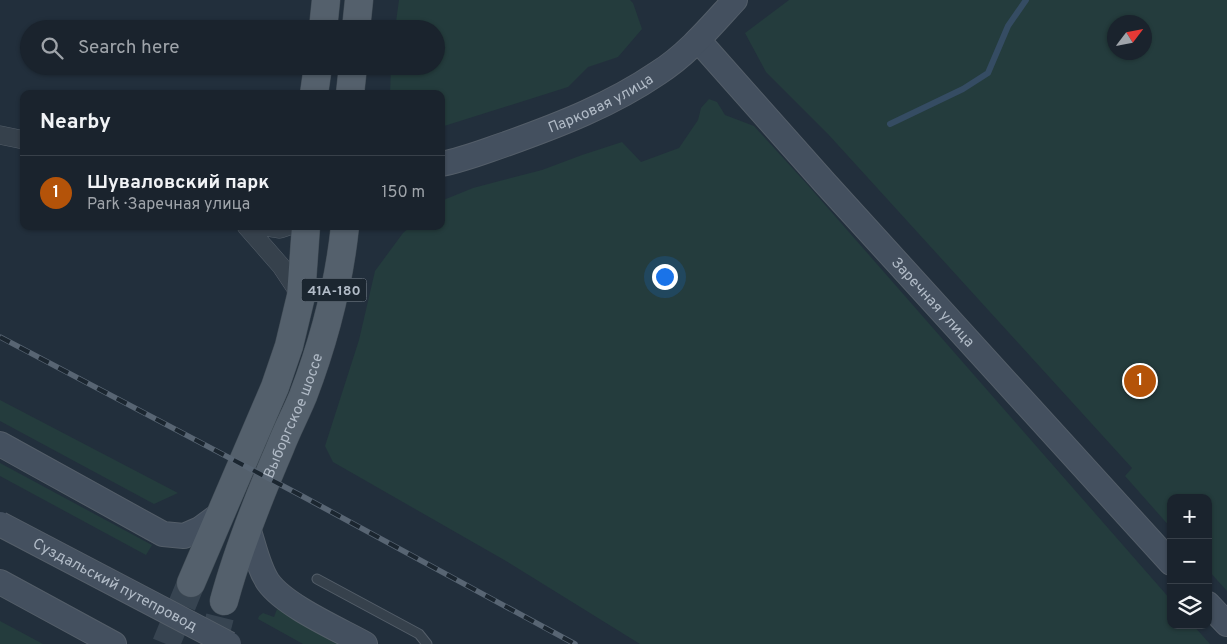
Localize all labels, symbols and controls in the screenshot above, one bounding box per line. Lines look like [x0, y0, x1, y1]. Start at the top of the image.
north arrow [1107, 15, 1152, 60]
search box [20, 20, 445, 75]
icon: search [38, 34, 66, 62]
text: Search here [78, 36, 180, 60]
street label: Парковая улица [546, 71, 657, 138]
text: Nearby [40, 109, 111, 136]
text: Шуваловский парк [87, 171, 269, 195]
text: 1 [53, 183, 59, 203]
text: 150 m [382, 183, 425, 203]
text: Park · Заречная улица [87, 195, 250, 215]
street label: Заречная улица [886, 254, 978, 352]
your location [652, 264, 678, 290]
road number: 41А-180 [302, 278, 366, 302]
street label: Выборгское шоссе [260, 351, 328, 482]
pin: 1 [1124, 362, 1156, 400]
map controls [1167, 494, 1212, 629]
button: + [1167, 494, 1212, 539]
street label: Суздальский путепровод [29, 535, 200, 637]
button: − [1167, 539, 1212, 584]
button: layers [1167, 584, 1212, 629]

